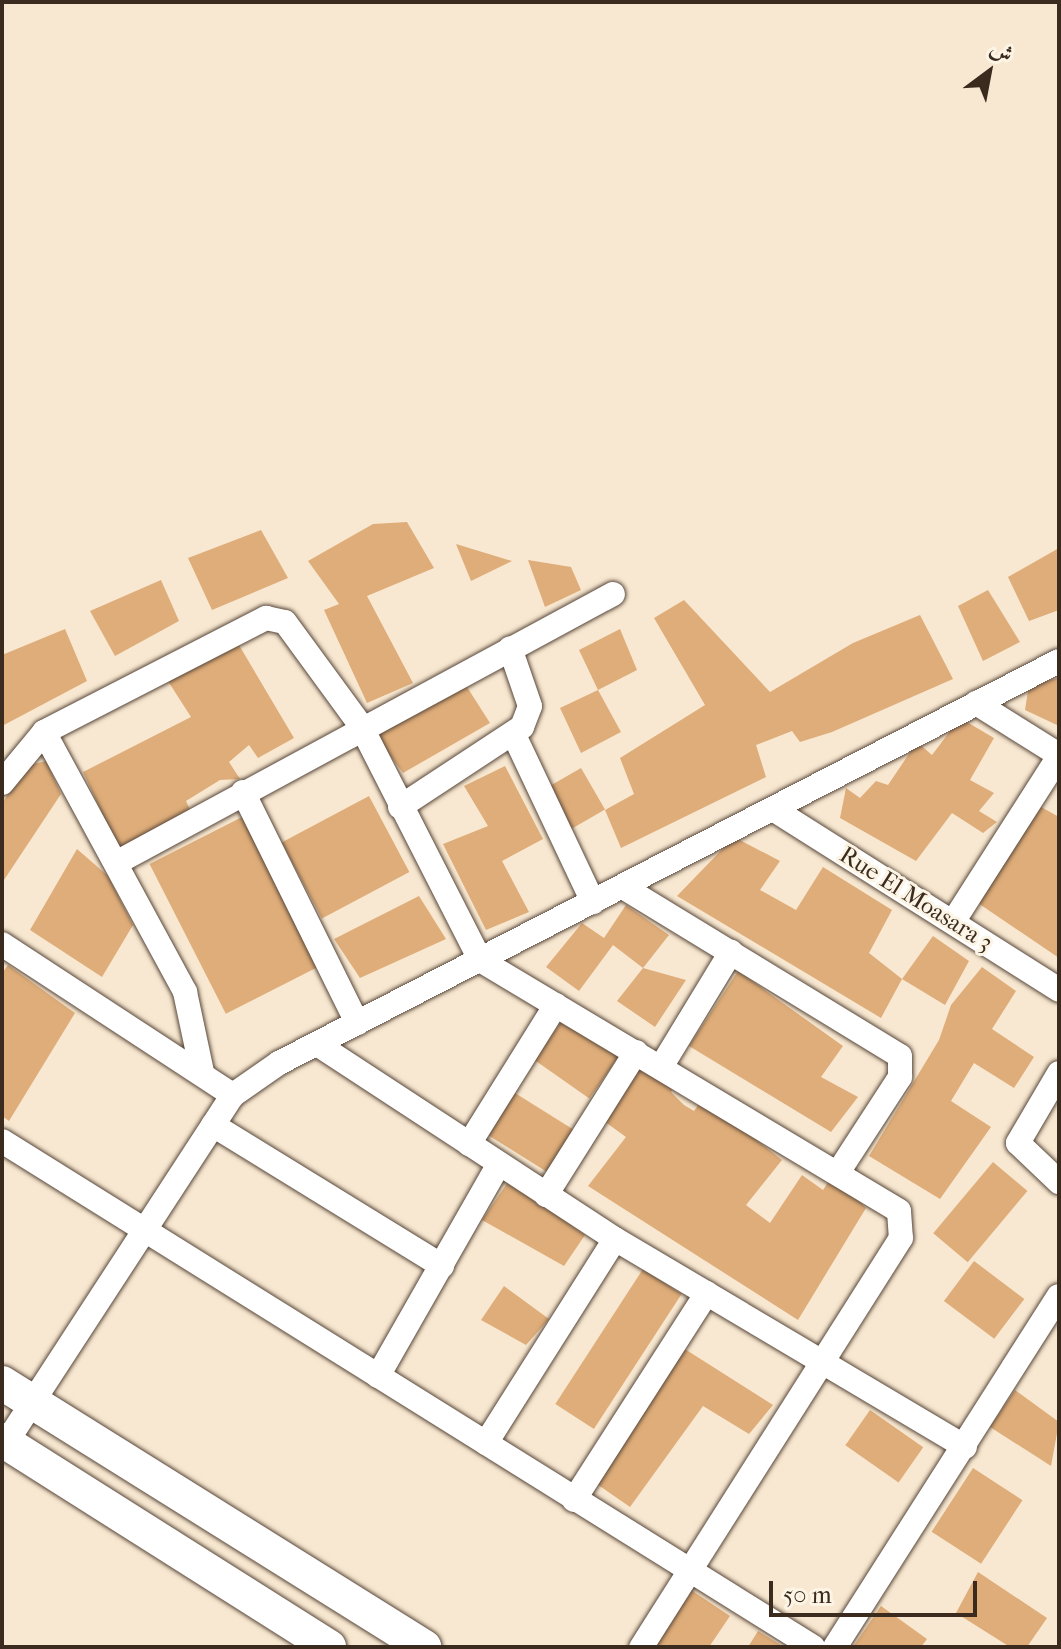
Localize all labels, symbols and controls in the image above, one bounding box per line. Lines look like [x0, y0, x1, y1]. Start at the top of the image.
north arrow [949, 32, 1029, 112]
text: ش [986, 35, 1018, 68]
street label: Rue El Moasara 3 [834, 840, 998, 958]
scale bar [773, 1565, 981, 1615]
text: 50 m [783, 1581, 832, 1609]

